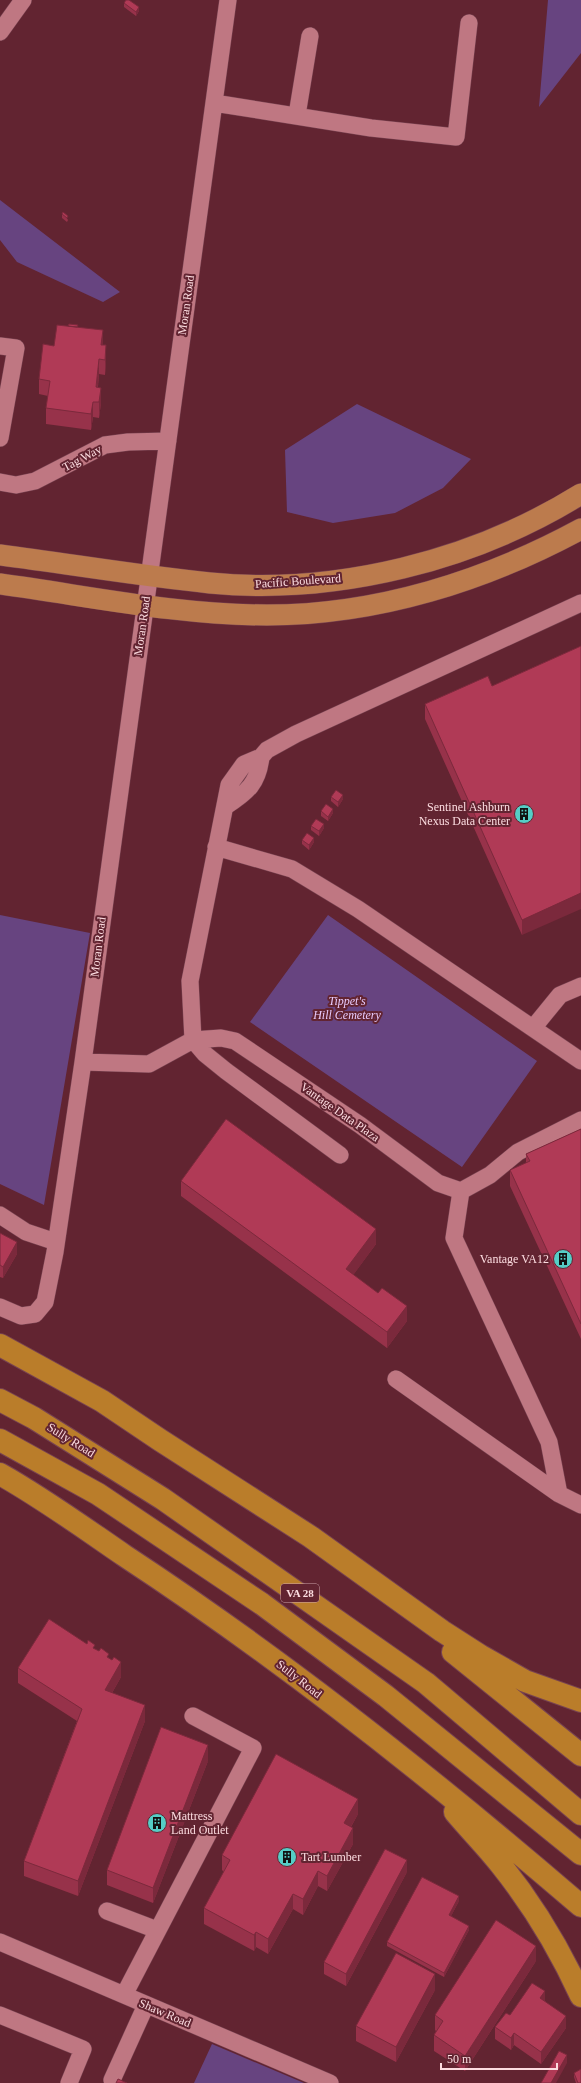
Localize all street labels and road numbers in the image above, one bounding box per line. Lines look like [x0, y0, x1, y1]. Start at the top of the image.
street label: Moran Road [175, 274, 197, 336]
street label: Tag Way [60, 442, 104, 474]
street label: Pacific Boulevard [254, 571, 342, 591]
street label: Moran Road [131, 595, 153, 657]
street label: Moran Road [87, 916, 109, 978]
street label: Vantage Data Plaza [298, 1080, 383, 1145]
street label: Sully Road [45, 1420, 97, 1460]
road number: VA 28 [281, 1584, 319, 1602]
street label: Sully Road [274, 1657, 324, 1701]
street label: Shaw Road [137, 1996, 193, 2030]

